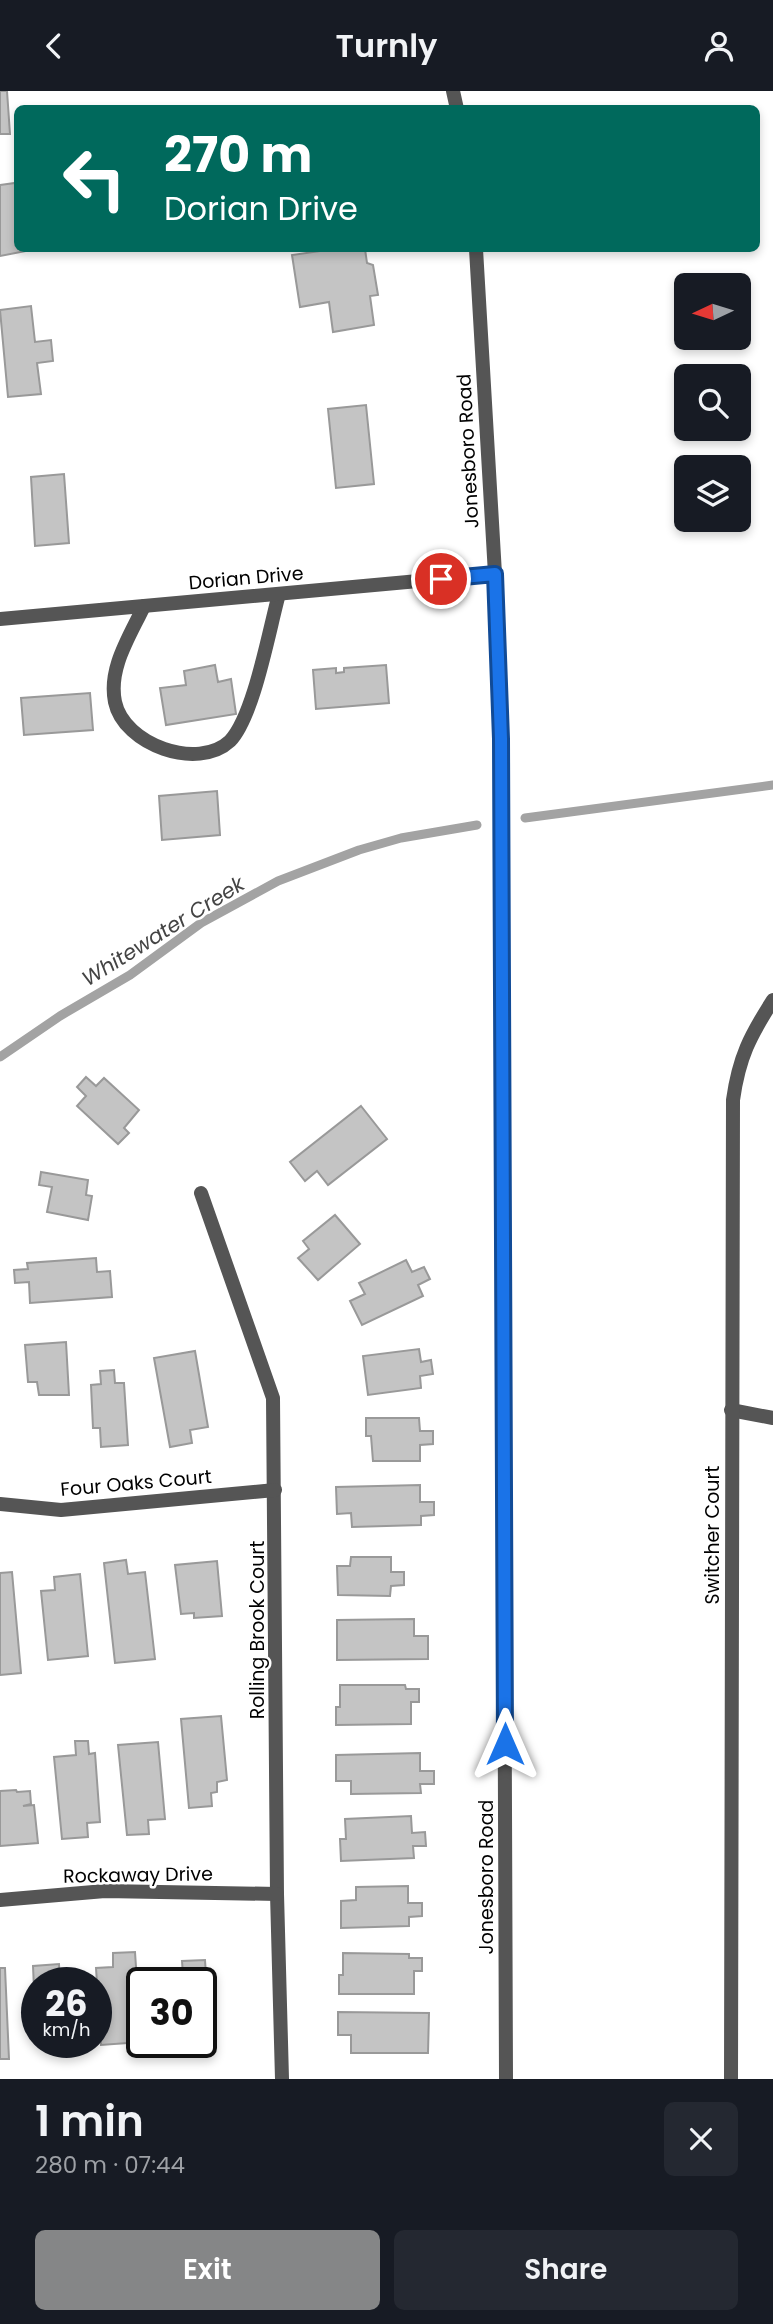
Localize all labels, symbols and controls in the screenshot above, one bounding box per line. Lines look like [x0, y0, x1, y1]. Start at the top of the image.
text: Turnly [336, 23, 437, 68]
icon: back [35, 27, 73, 65]
icon: person [700, 27, 738, 65]
text: 270 m [164, 121, 312, 189]
icon: left [49, 133, 140, 224]
text: Dorian Drive [164, 186, 358, 231]
north arrow [674, 273, 751, 350]
map controls [674, 273, 751, 532]
button: search [674, 364, 751, 441]
street label: Jonesboro Road [450, 373, 486, 529]
button: layers [674, 455, 751, 532]
pin [411, 549, 471, 609]
street label: Dorian Drive [188, 560, 304, 596]
icon: arrive [422, 560, 460, 598]
water label: Whitewater Creek [76, 869, 251, 993]
street label: Four Oaks Court [59, 1463, 213, 1503]
street label: Switcher Court [699, 1465, 726, 1604]
street label: Rolling Brook Court [244, 1541, 271, 1719]
position arrow [468, 1707, 542, 1781]
street label: Jonesboro Road [473, 1800, 500, 1954]
street label: Rockaway Drive [63, 1860, 213, 1890]
speed limit sign: 30 [126, 1967, 217, 2058]
text: 26 [45, 1979, 88, 2028]
text: km/h [43, 2017, 90, 2042]
text: 1 min [35, 2092, 144, 2151]
button: close [664, 2102, 738, 2176]
text: 280 m · 07:44 [35, 2149, 185, 2181]
button: Exit [35, 2230, 380, 2310]
button: Share [394, 2230, 738, 2310]

